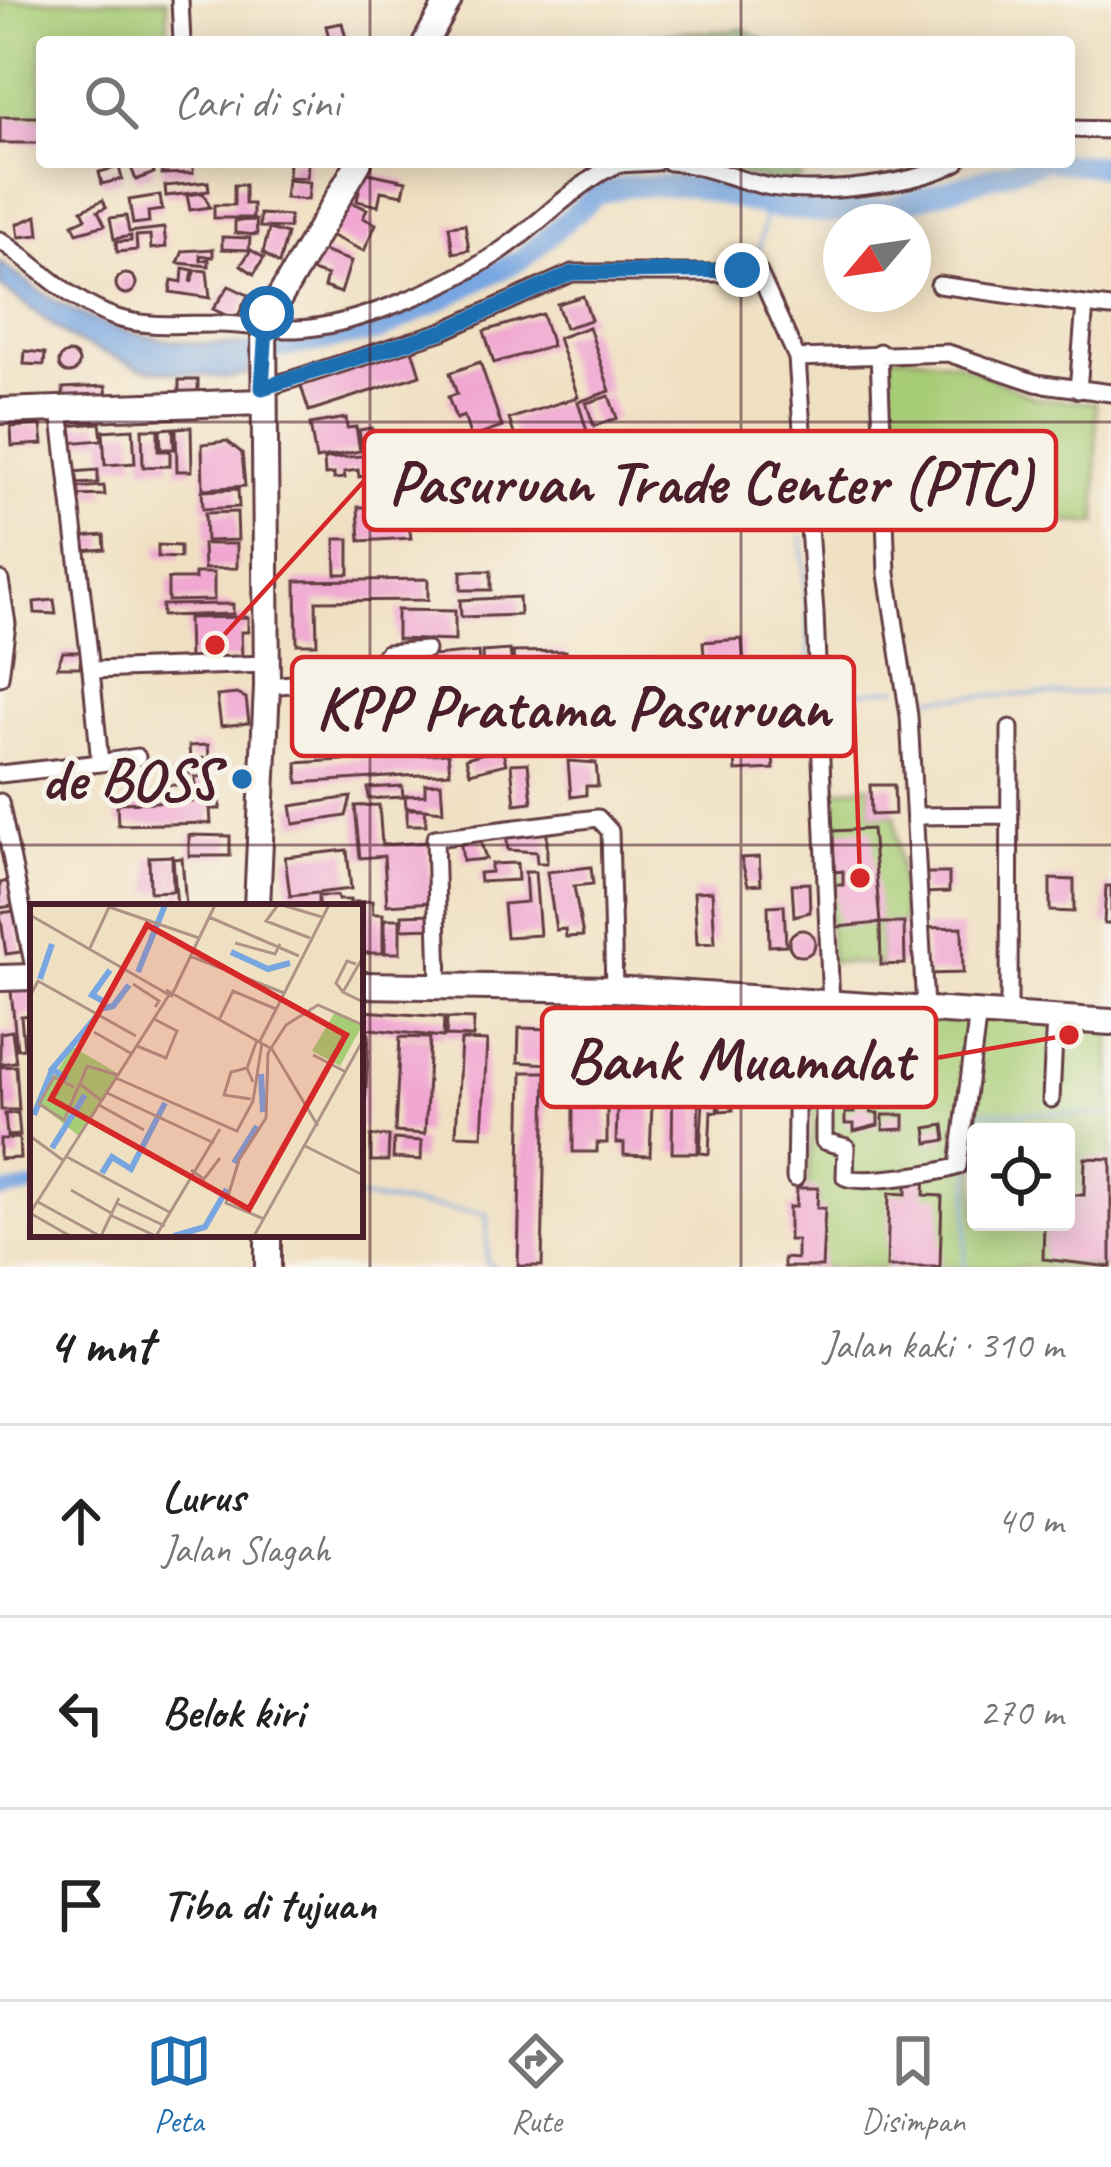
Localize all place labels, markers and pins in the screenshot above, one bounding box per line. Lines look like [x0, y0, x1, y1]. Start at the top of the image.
callout: Pasuruan Trade Center (PTC) [364, 431, 1056, 530]
callout: KPP Pratama Pasuruan [292, 657, 854, 756]
place label: de BOSS [41, 741, 227, 817]
marker: de BOSS [229, 766, 255, 792]
callout: Bank Muamalat [542, 1008, 936, 1107]

